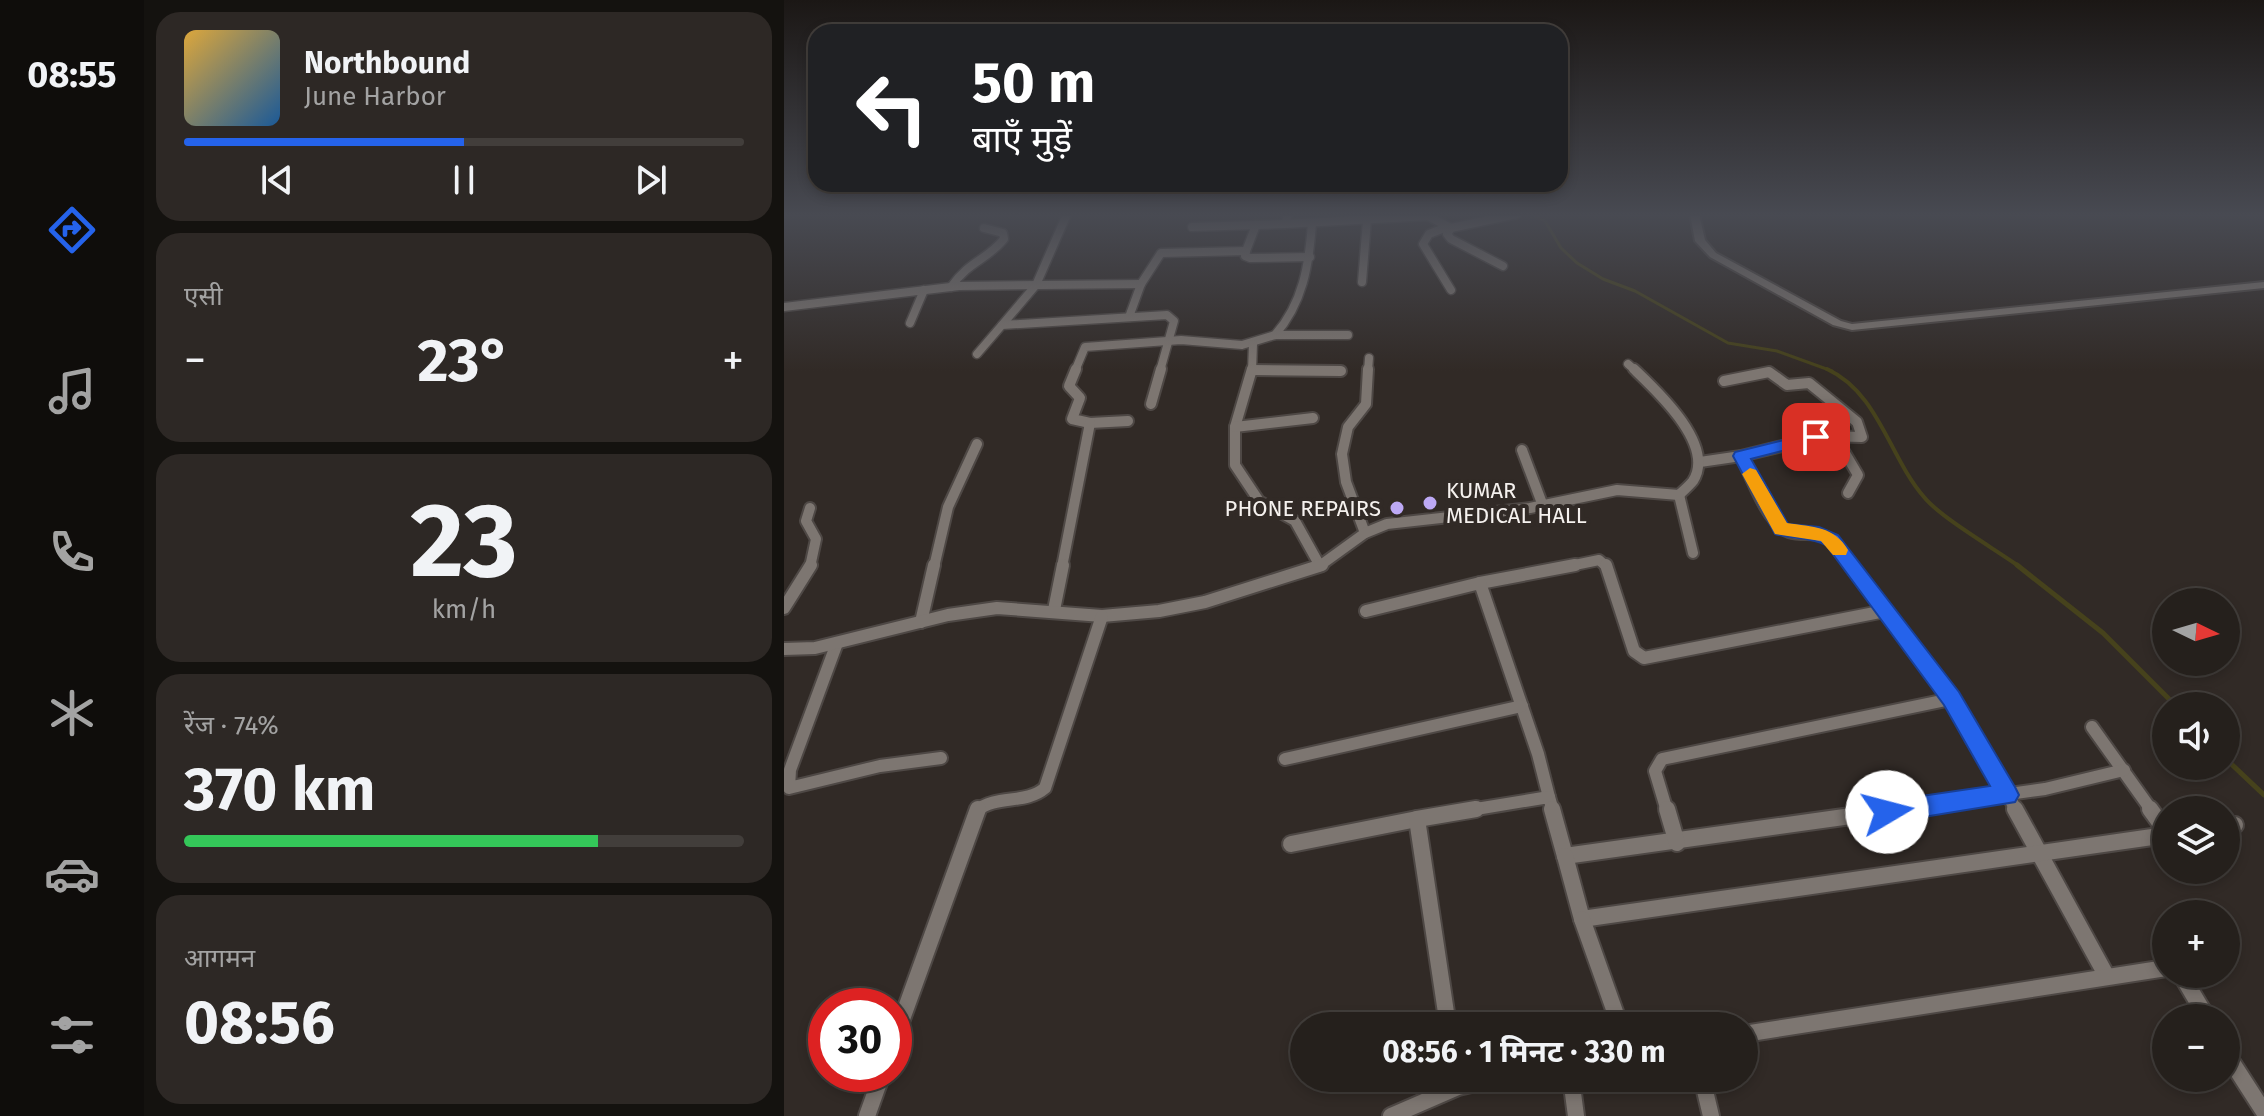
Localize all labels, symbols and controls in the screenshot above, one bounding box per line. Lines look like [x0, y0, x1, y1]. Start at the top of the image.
text: Northbound [304, 45, 470, 81]
text: 50 m [972, 50, 1095, 117]
text: 08:55 [27, 53, 117, 97]
icon: left [840, 56, 944, 160]
text: June Harbor [304, 81, 446, 112]
text: बाएँ मुड़ें [972, 118, 1072, 162]
icon: previous [255, 158, 299, 202]
icon: pause [442, 158, 486, 202]
icon: next [629, 158, 673, 202]
icon: directions [44, 202, 100, 258]
text: एसी [184, 281, 223, 312]
text: 23° [417, 325, 511, 397]
text: − [184, 334, 206, 387]
text: + [722, 334, 744, 387]
icon: music [44, 363, 100, 419]
pin [1782, 403, 1850, 471]
icon: arrive [1794, 415, 1838, 459]
place label: KUMAR MEDICAL HALL [1446, 477, 1587, 529]
text: 23 [410, 479, 518, 604]
marker: KUMAR MEDICAL HALL [1421, 494, 1439, 512]
place label: PHONE REPAIRS [1225, 495, 1381, 522]
marker: PHONE REPAIRS [1388, 499, 1406, 517]
icon: phone [44, 524, 100, 580]
north arrow [2152, 588, 2240, 676]
map controls [2152, 588, 2240, 1092]
text: km/h [432, 594, 496, 625]
icon: climate [44, 685, 100, 741]
button: sound [2152, 692, 2240, 780]
text: रेंज · 74% [184, 710, 279, 741]
text: 370 km [184, 754, 375, 826]
position arrow [1845, 770, 1929, 854]
button: layers [2152, 796, 2240, 884]
icon: car [44, 846, 100, 902]
button: + [2152, 900, 2240, 988]
text: आगमन [184, 943, 255, 974]
text: 08:56 [184, 987, 335, 1059]
speed limit sign: 30 [808, 988, 912, 1092]
button: − [2152, 1004, 2240, 1092]
icon: filters [44, 1007, 100, 1063]
text: 08:56 · 1 मिनट · 330 m [1382, 1034, 1666, 1070]

